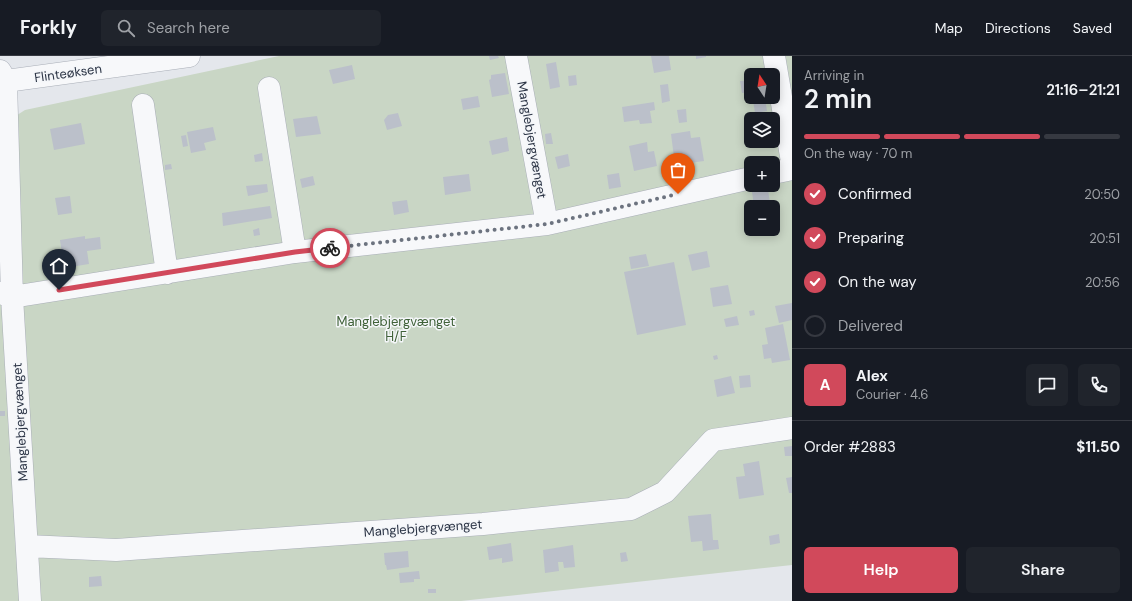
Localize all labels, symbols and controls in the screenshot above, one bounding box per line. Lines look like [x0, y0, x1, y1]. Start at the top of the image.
search box [101, 10, 381, 46]
text: Forkly [20, 15, 77, 40]
icon: search [115, 17, 137, 39]
text: Search here [147, 18, 230, 38]
text: Map [935, 19, 963, 37]
text: Directions [985, 19, 1051, 37]
text: Saved [1073, 19, 1112, 37]
street label: Flinteøksen [33, 60, 103, 86]
text: Arriving in [804, 67, 864, 84]
north arrow [744, 68, 780, 104]
map controls [744, 68, 780, 236]
street label: Manglebjergvænget [513, 80, 551, 200]
text: 21:16–21:21 [1046, 80, 1120, 100]
text: 2 min [804, 82, 872, 116]
button: layers [744, 112, 780, 148]
text: On the way · 70 m [804, 145, 912, 162]
pin [661, 153, 695, 194]
button: + [744, 156, 780, 192]
icon: bag [667, 159, 689, 181]
icon: check [804, 183, 826, 205]
text: Confirmed [838, 184, 912, 204]
text: 20:50 [1084, 186, 1120, 203]
button: − [744, 200, 780, 236]
icon: check [804, 227, 826, 249]
courier [310, 228, 350, 268]
text: Preparing [838, 228, 904, 248]
text: 20:51 [1089, 230, 1120, 247]
icon: bike [319, 237, 341, 259]
pin [42, 249, 76, 290]
icon: home [48, 255, 70, 277]
icon: check [804, 271, 826, 293]
text: On the way [838, 272, 917, 292]
text: 20:56 [1085, 274, 1120, 291]
park label: Manglebjergvænget H/F [337, 313, 455, 345]
text: Delivered [838, 316, 903, 336]
street label: Manglebjergvænget [8, 362, 32, 482]
button: chat [1026, 364, 1068, 406]
button: phone [1078, 364, 1120, 406]
text: Alex [856, 366, 888, 386]
text: A [820, 375, 830, 395]
text: Courier · 4.6 [856, 386, 928, 403]
text: Order #2883 [804, 437, 896, 457]
text: $11.50 [1076, 437, 1120, 457]
street label: Manglebjergvænget [363, 515, 483, 541]
button: Help [804, 547, 958, 593]
button: Share [966, 547, 1120, 593]

